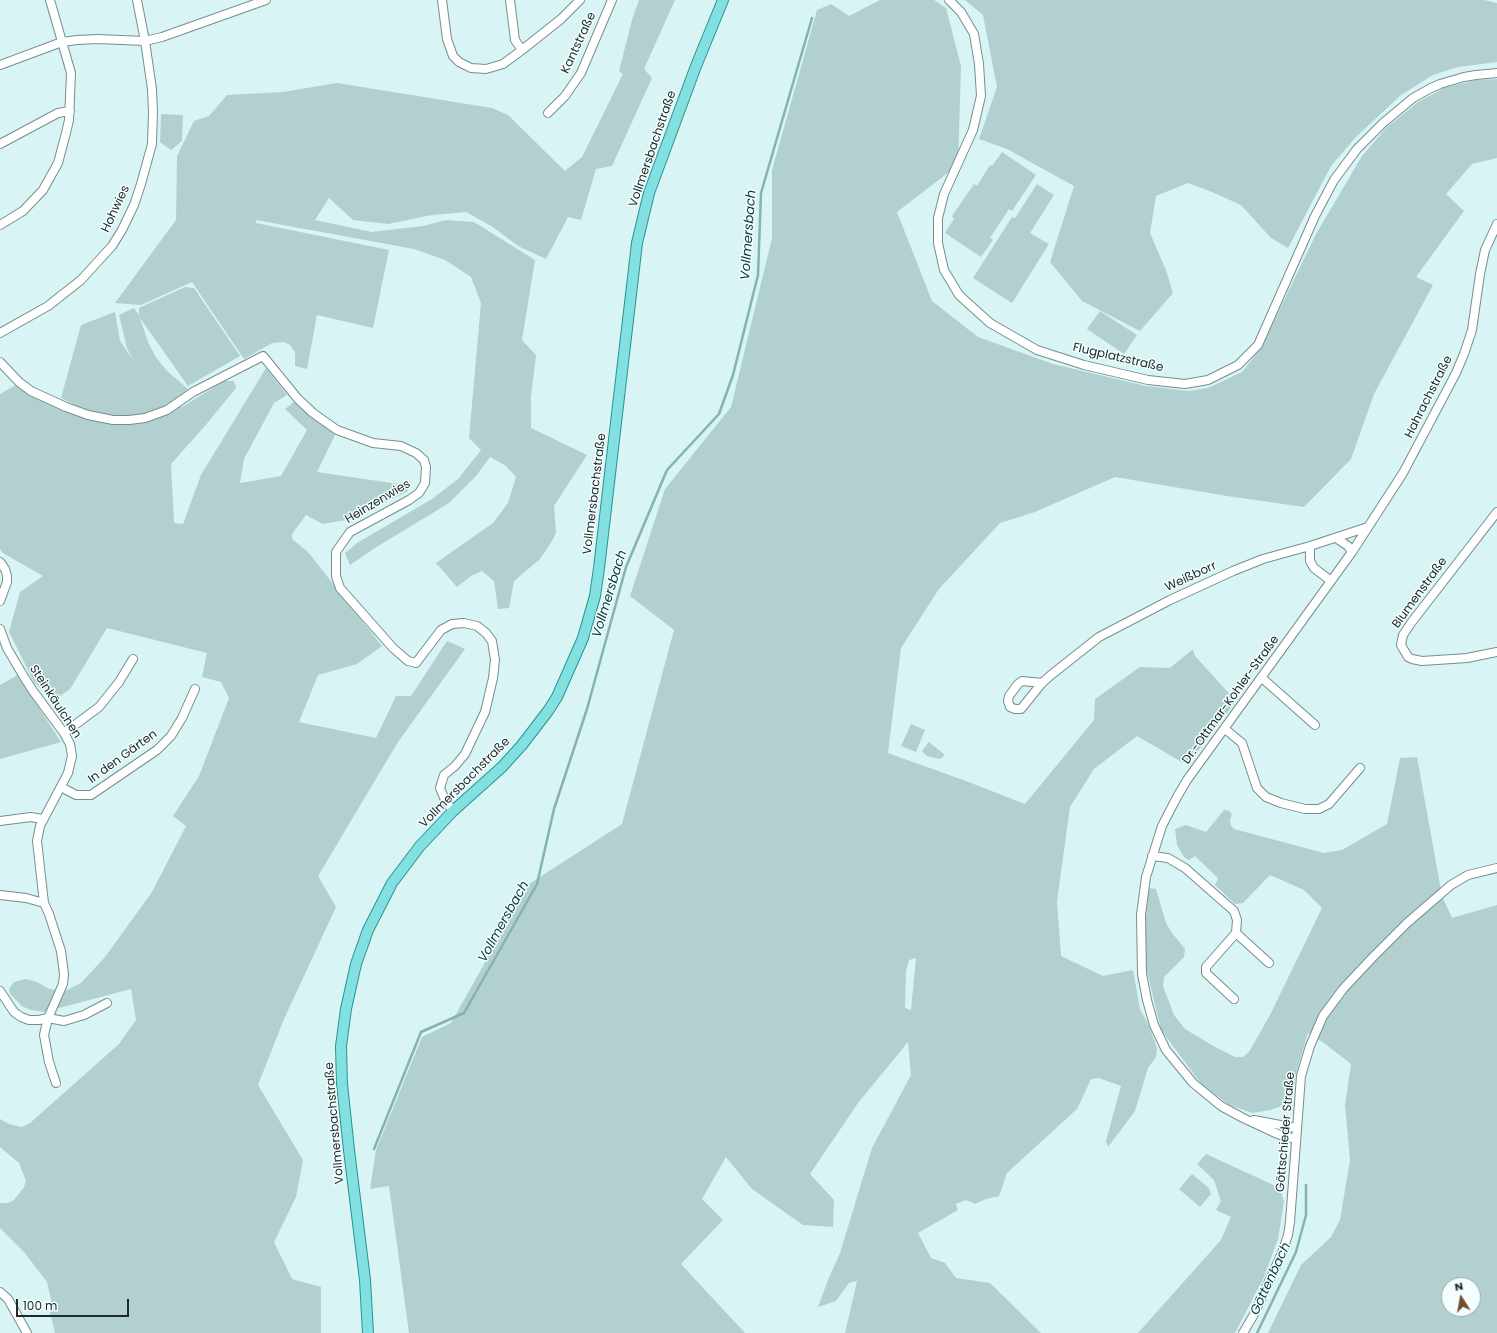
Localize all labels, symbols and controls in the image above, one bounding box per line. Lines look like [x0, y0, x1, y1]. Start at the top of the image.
street label: Kantstraße [558, 10, 600, 76]
street label: Vollmersbachstraße [626, 89, 680, 209]
street label: Hohwies [99, 183, 133, 235]
water label: Vollmersbach [738, 189, 760, 281]
street label: Flugplatzstraße [1071, 341, 1165, 375]
street label: Hahrachstraße [1402, 353, 1456, 441]
street label: Vollmersbachstraße [580, 432, 610, 556]
street label: Heinzenwies [343, 477, 413, 527]
water label: Vollmersbach [589, 549, 631, 639]
street label: Blumenstraße [1389, 555, 1451, 631]
street label: Weißborr [1163, 559, 1219, 595]
street label: Dr.-Ottmar-Kohler-Straße [1179, 633, 1283, 767]
street label: Steinkäulchen [26, 663, 84, 741]
street label: In den Gärten [86, 727, 160, 787]
street label: Vollmersbachstraße [417, 735, 513, 831]
water label: Vollmersbach [475, 879, 533, 965]
street label: Vollmersbachstraße [322, 1061, 348, 1185]
street label: Göttschieder Straße [1274, 1071, 1298, 1193]
water label: Göttenbach [1247, 1240, 1295, 1318]
north arrow [1441, 1277, 1481, 1317]
text: N [1453, 1278, 1464, 1295]
scale bar [18, 1291, 131, 1317]
text: 100 m [23, 1297, 57, 1314]

